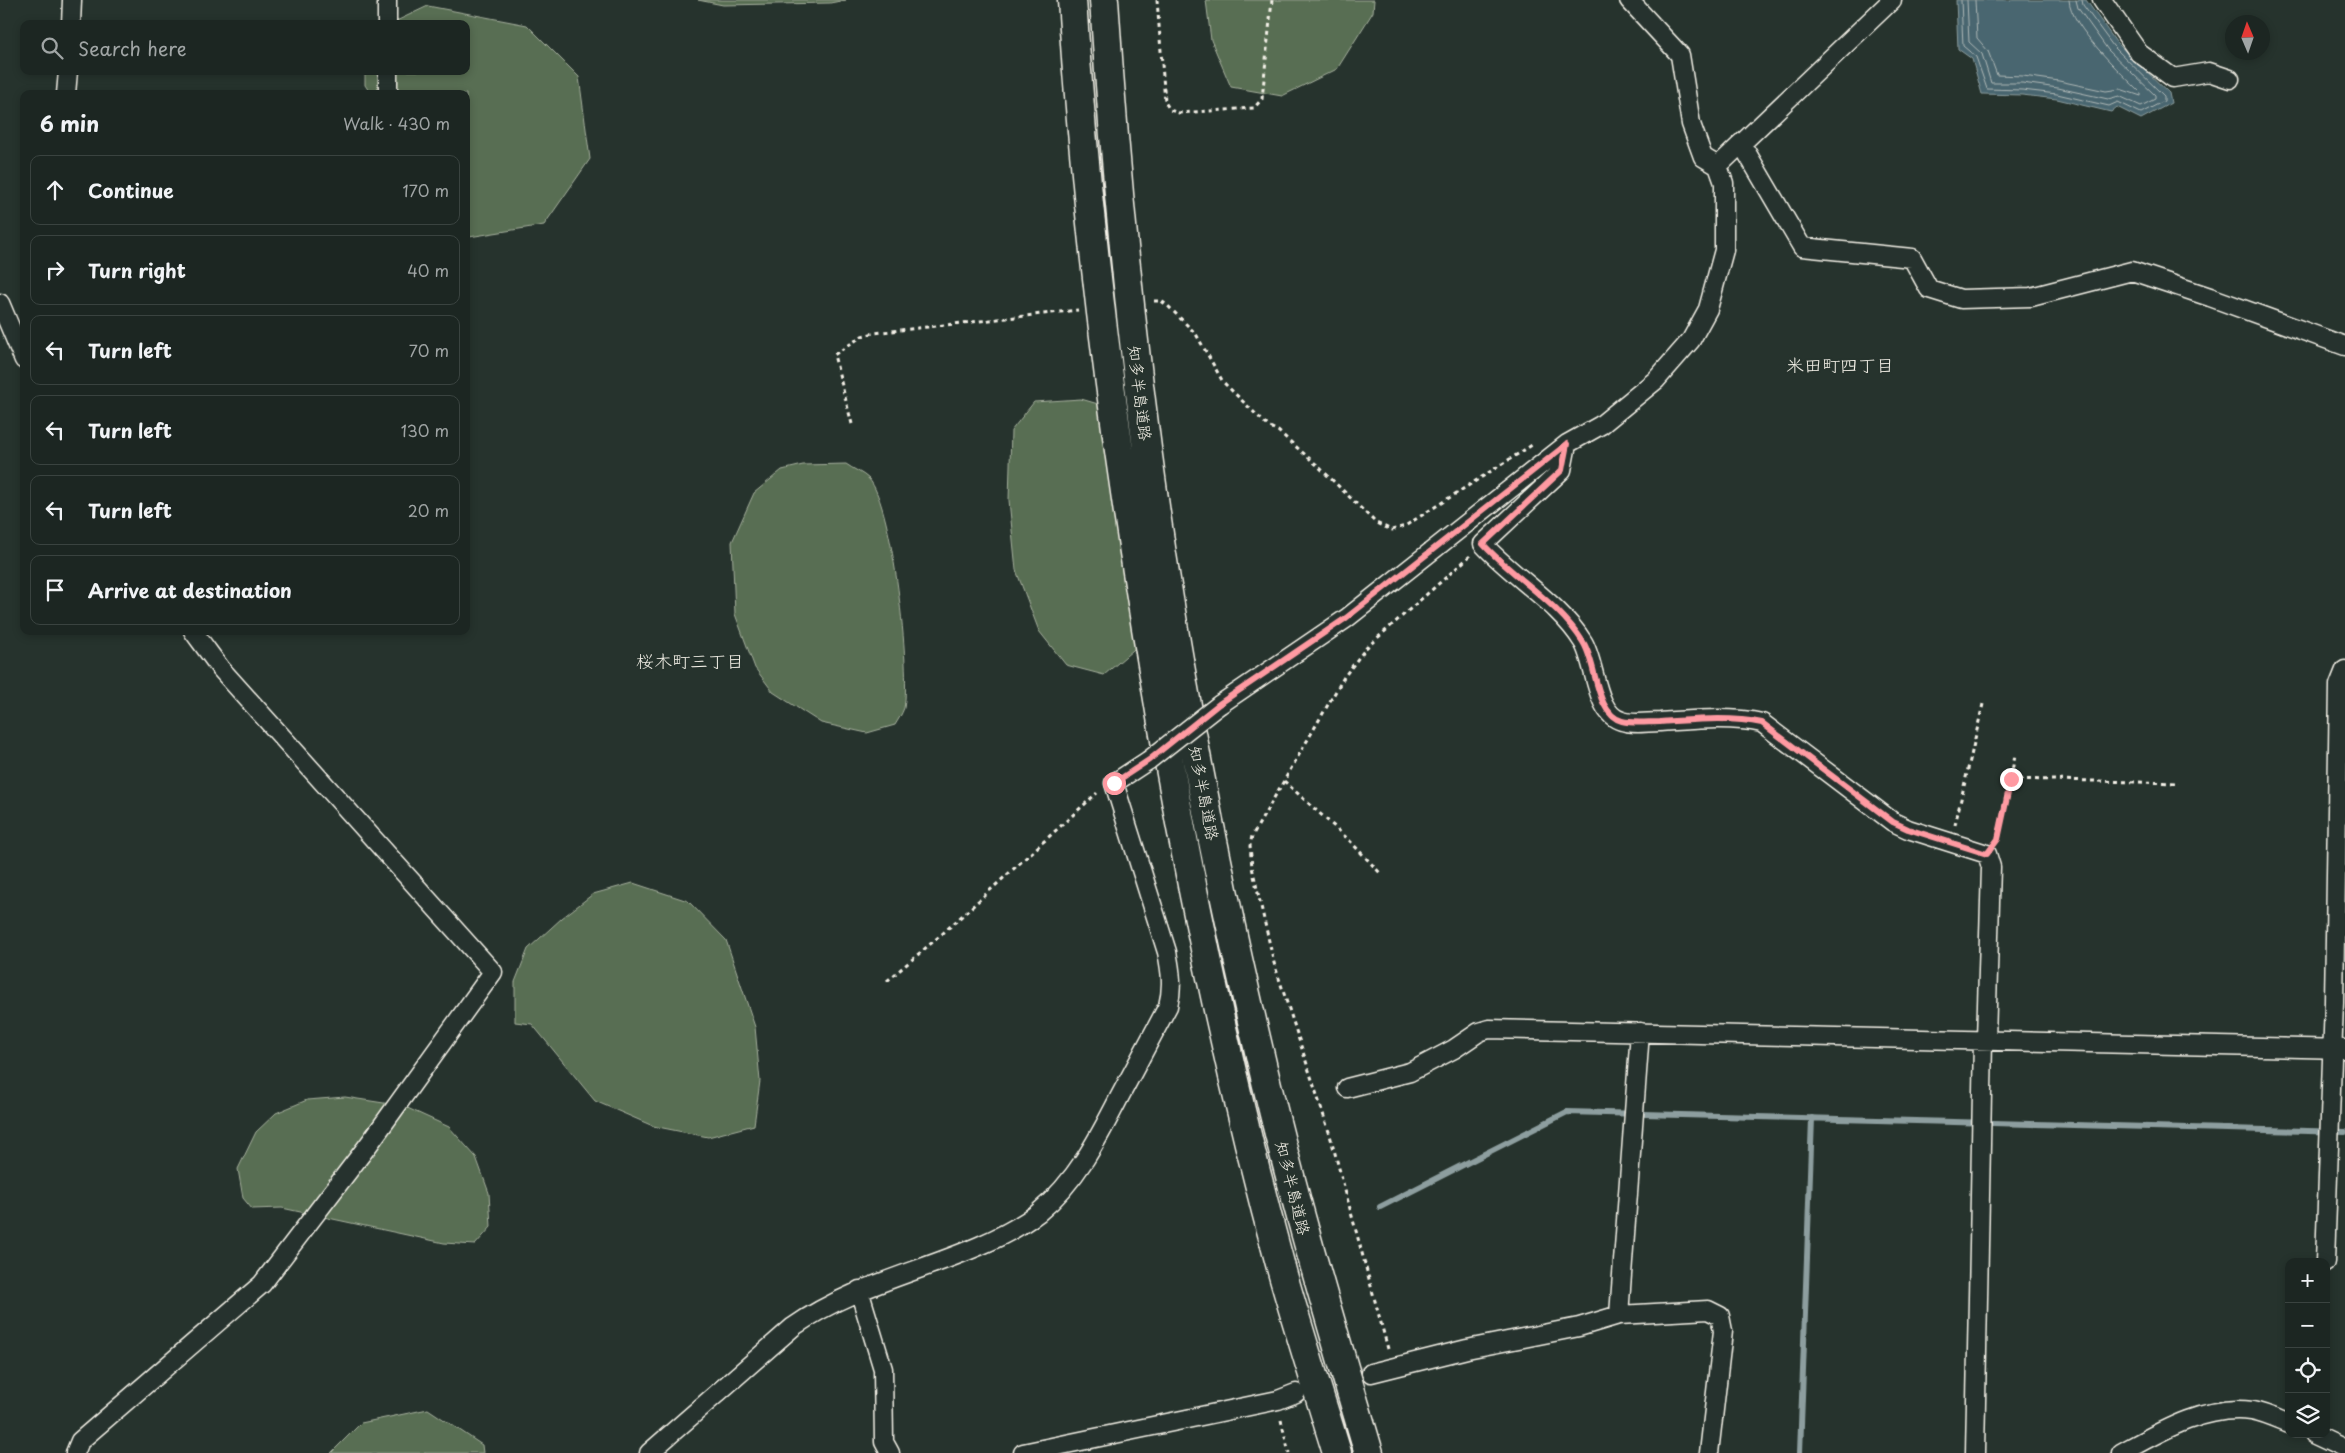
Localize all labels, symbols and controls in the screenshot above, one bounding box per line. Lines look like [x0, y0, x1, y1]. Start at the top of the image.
north arrow [2225, 15, 2270, 60]
search box [20, 20, 470, 75]
icon: search [38, 34, 66, 62]
text: Search here [78, 34, 187, 62]
text: 6 min [40, 107, 99, 139]
text: Walk · 430 m [343, 111, 450, 135]
icon: ahead [41, 176, 69, 204]
text: Continue [88, 176, 174, 204]
text: 170 m [403, 178, 449, 202]
icon: right [41, 256, 69, 284]
text: Turn right [88, 256, 186, 284]
text: 40 m [407, 258, 449, 282]
icon: left [41, 336, 69, 364]
text: Turn left [88, 336, 172, 364]
text: 70 m [409, 338, 449, 362]
street label: 知多半島道路 [1123, 344, 1159, 442]
district label: 米田町四丁目 [1786, 351, 1894, 378]
icon: left [41, 416, 69, 444]
text: Turn left [88, 416, 172, 444]
text: 130 m [401, 418, 449, 442]
icon: left [41, 496, 69, 524]
text: Turn left [88, 496, 172, 524]
text: 20 m [408, 498, 449, 522]
icon: arrive [41, 576, 69, 604]
text: Arrive at destination [88, 576, 292, 604]
district label: 桜木町三丁目 [636, 647, 744, 674]
street label: 知多半島道路 [1184, 744, 1226, 842]
route end [2000, 768, 2023, 791]
route start [1103, 772, 1126, 795]
street label: 知多半島道路 [1271, 1139, 1317, 1237]
map controls [2285, 1258, 2330, 1438]
button: + [2285, 1258, 2330, 1303]
button: − [2285, 1303, 2330, 1348]
button: locate [2285, 1348, 2330, 1393]
button: layers [2285, 1393, 2330, 1438]

